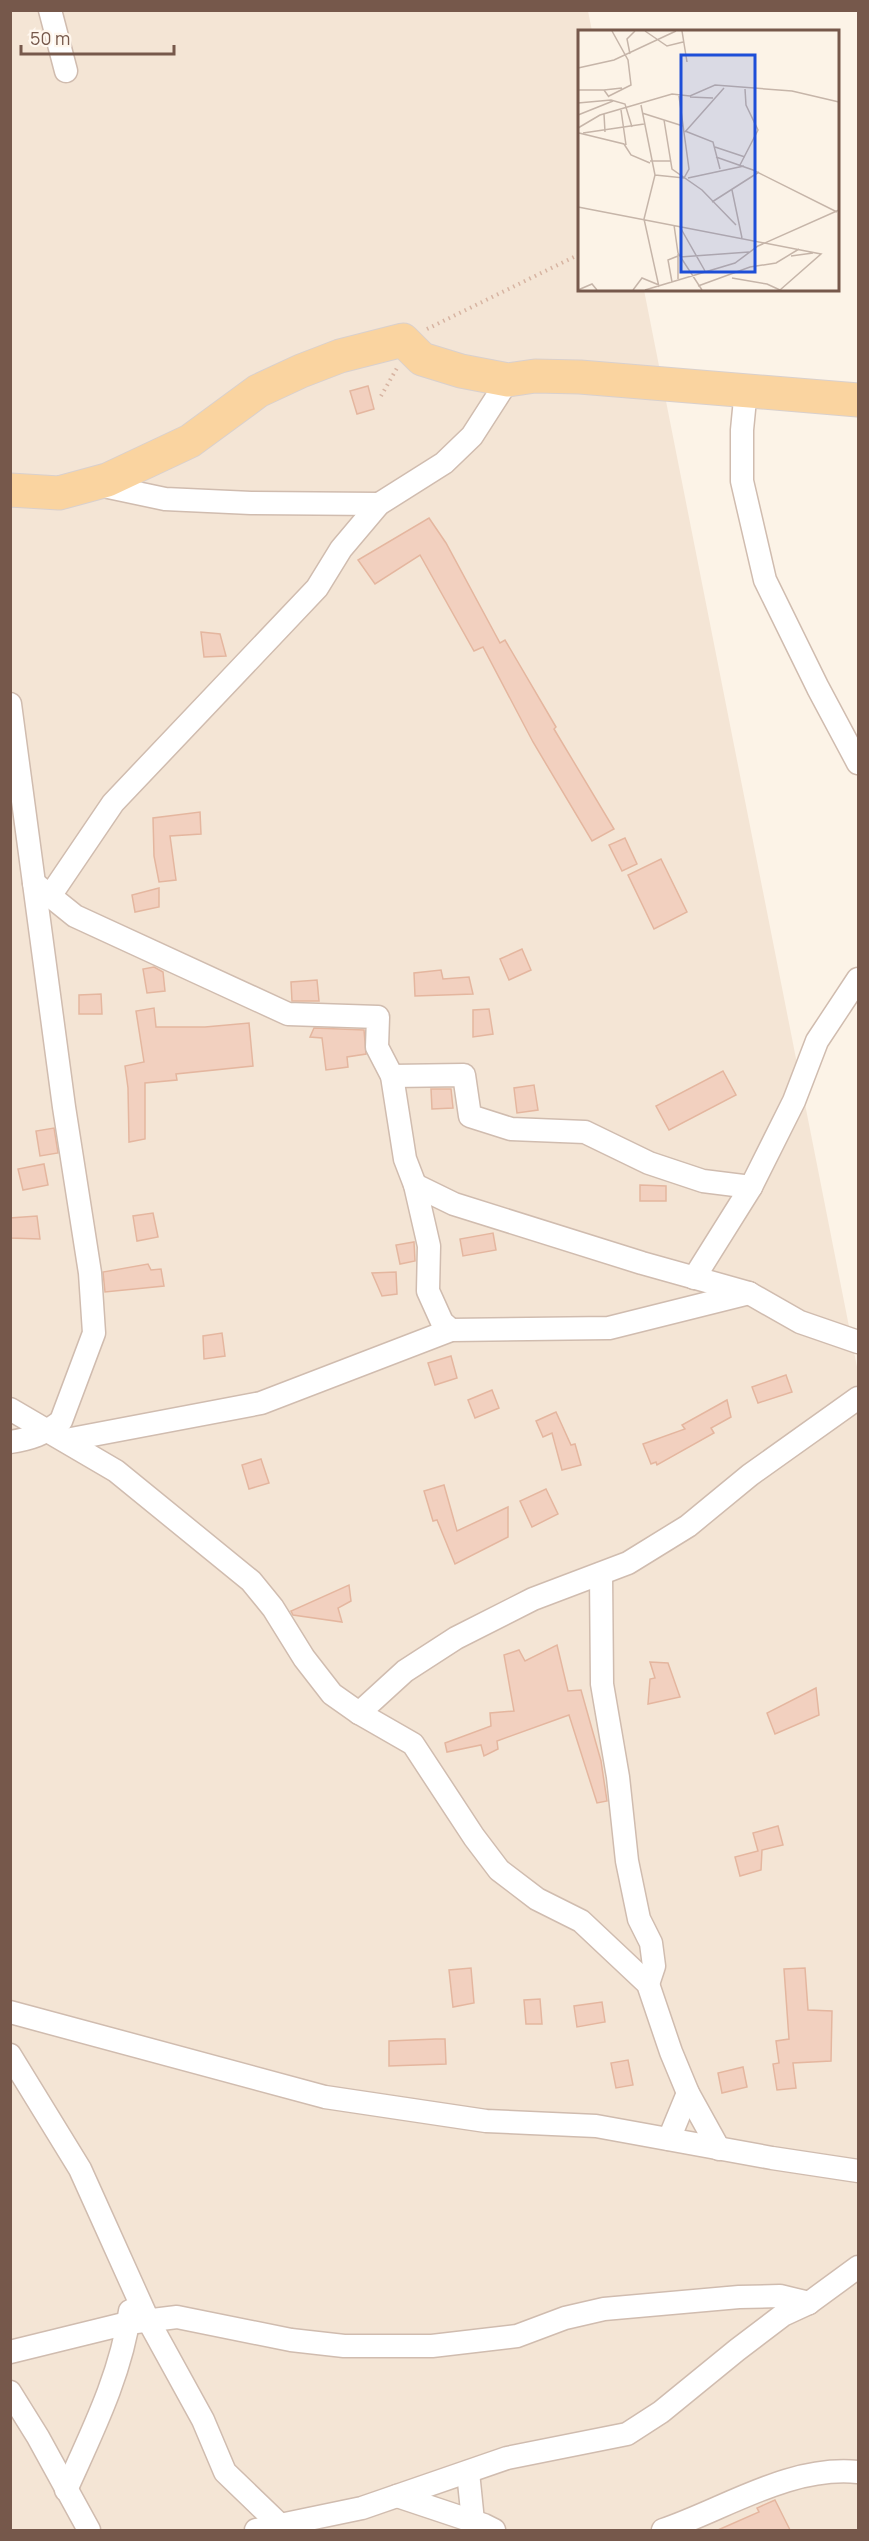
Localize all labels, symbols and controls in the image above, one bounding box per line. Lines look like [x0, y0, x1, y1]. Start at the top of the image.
scale bar [21, 18, 174, 56]
text: 50 m [30, 26, 70, 50]
inset map [578, 30, 839, 291]

